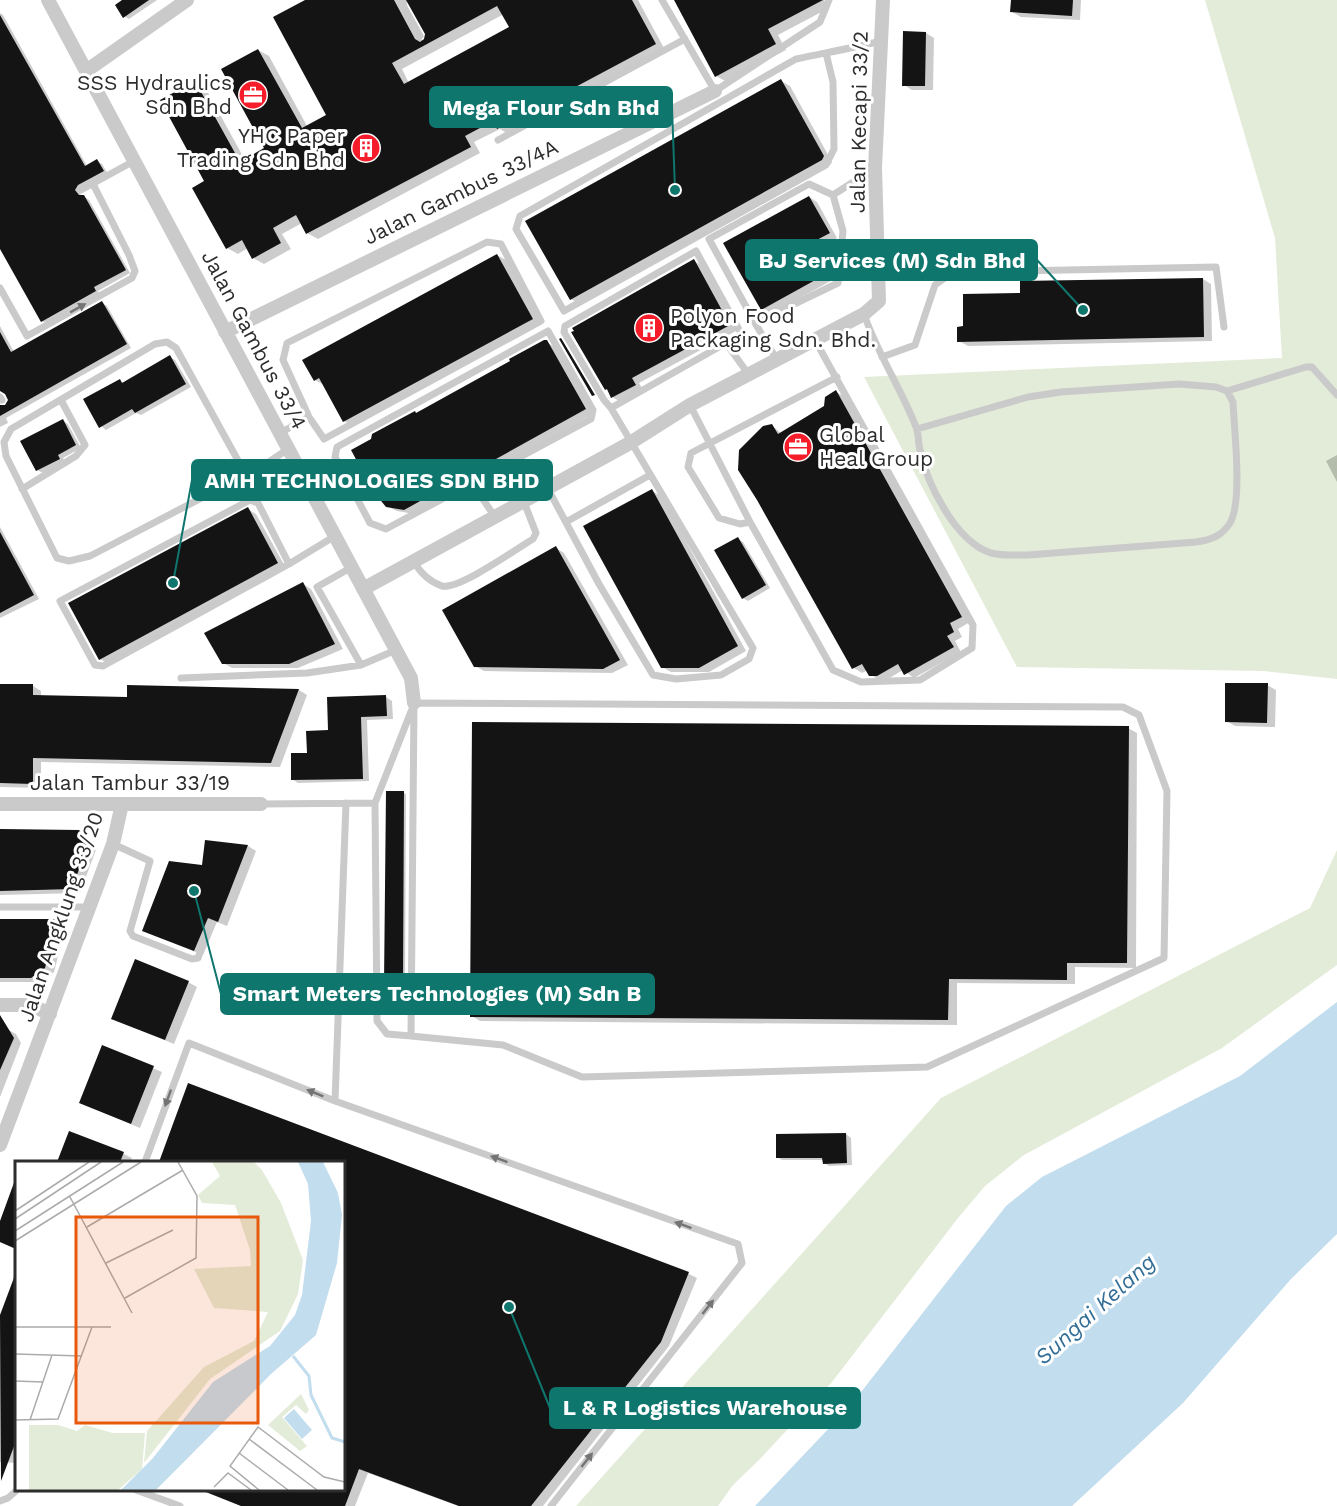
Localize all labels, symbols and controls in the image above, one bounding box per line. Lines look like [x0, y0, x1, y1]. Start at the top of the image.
street label: Jalan Kecapi 33/2 [844, 31, 873, 213]
place label: SSS Hydraulics Sdn Bhd [77, 70, 232, 119]
office icon: SSS Hydraulics Sdn Bhd [237, 79, 269, 111]
callout: Mega Flour Sdn Bhd [430, 87, 672, 127]
text: Mega Flour Sdn Bhd [442, 95, 660, 120]
place label: YHC Paper Trading Sdn Bhd [177, 123, 345, 172]
building icon: YHC Paper Trading Sdn Bhd [350, 132, 382, 164]
street label: Jalan Gambus 33/4A [360, 134, 562, 249]
callout: BJ Services (M) Sdn Bhd [746, 240, 1037, 280]
street label: Jalan Gambus 33/4 [197, 246, 312, 433]
text: BJ Services (M) Sdn Bhd [759, 248, 1025, 273]
one-way arrow [70, 303, 87, 313]
place label: Polyon Food Packaging Sdn. Bhd. [670, 303, 876, 352]
building icon: Polyon Food Packaging Sdn. Bhd. [633, 312, 665, 344]
place label: Global Heal Group [819, 422, 933, 471]
office icon: Global Heal Group [782, 431, 814, 463]
callout: AMH TECHNOLOGIES SDN BHD [192, 460, 552, 500]
text: AMH TECHNOLOGIES SDN BHD [204, 468, 540, 493]
street label: Jalan Tambur 33/19 [30, 770, 230, 795]
street label: Jalan Angklung 33/20 [13, 808, 108, 1025]
callout: Smart Meters Technologies (M) Sdn B [221, 974, 654, 1014]
text: Smart Meters Technologies (M) Sdn B [233, 981, 641, 1006]
one-way arrow [306, 1088, 324, 1098]
one-way arrow [163, 1090, 173, 1108]
one-way arrow [490, 1154, 508, 1164]
inset map [15, 1161, 345, 1491]
one-way arrow [673, 1219, 691, 1229]
water label: Sungai Kelang [1030, 1249, 1160, 1370]
one-way arrow [701, 1299, 713, 1314]
callout: L & R Logistics Warehouse [550, 1388, 860, 1428]
text: L & R Logistics Warehouse [563, 1395, 847, 1420]
one-way arrow [581, 1452, 594, 1468]

